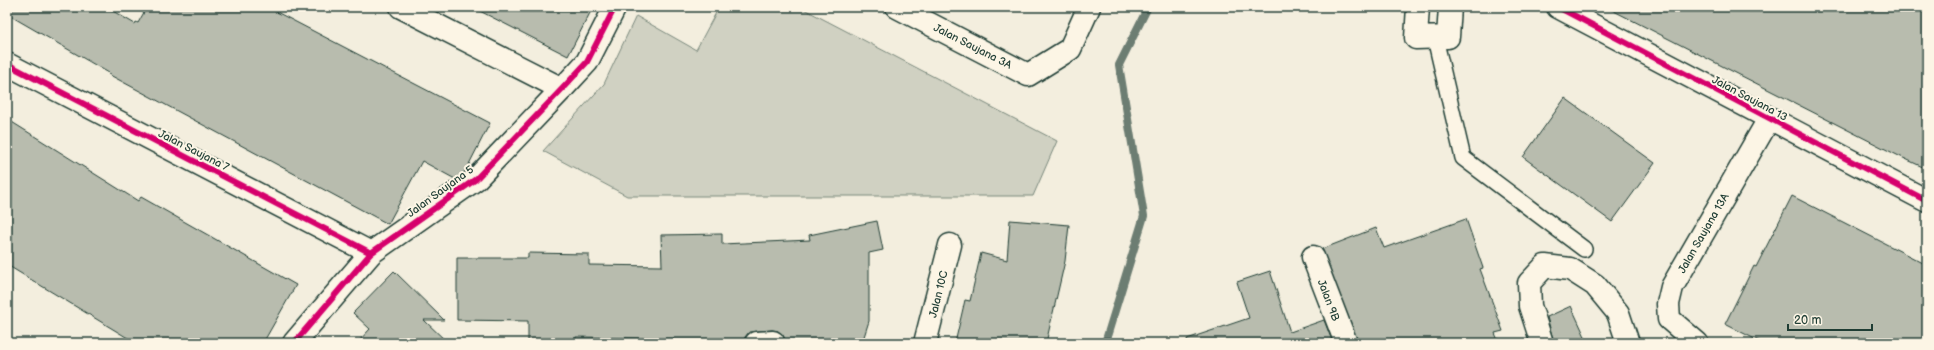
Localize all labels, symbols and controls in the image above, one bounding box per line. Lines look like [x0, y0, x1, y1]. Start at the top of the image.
street label: Jalan Saujana 3A [931, 21, 1014, 72]
street label: Jalan Saujana 13 [1710, 73, 1790, 124]
street label: Jalan Saujana 7 [156, 127, 232, 174]
street label: Jalan Saujana 5 [405, 163, 476, 220]
street label: Jalan Saujana 13A [1675, 191, 1732, 276]
street label: Jalan 10C [926, 269, 951, 319]
street label: Jalan 9B [1315, 278, 1343, 323]
scale bar [1788, 306, 1872, 332]
text: 20 m [1794, 313, 1821, 328]

